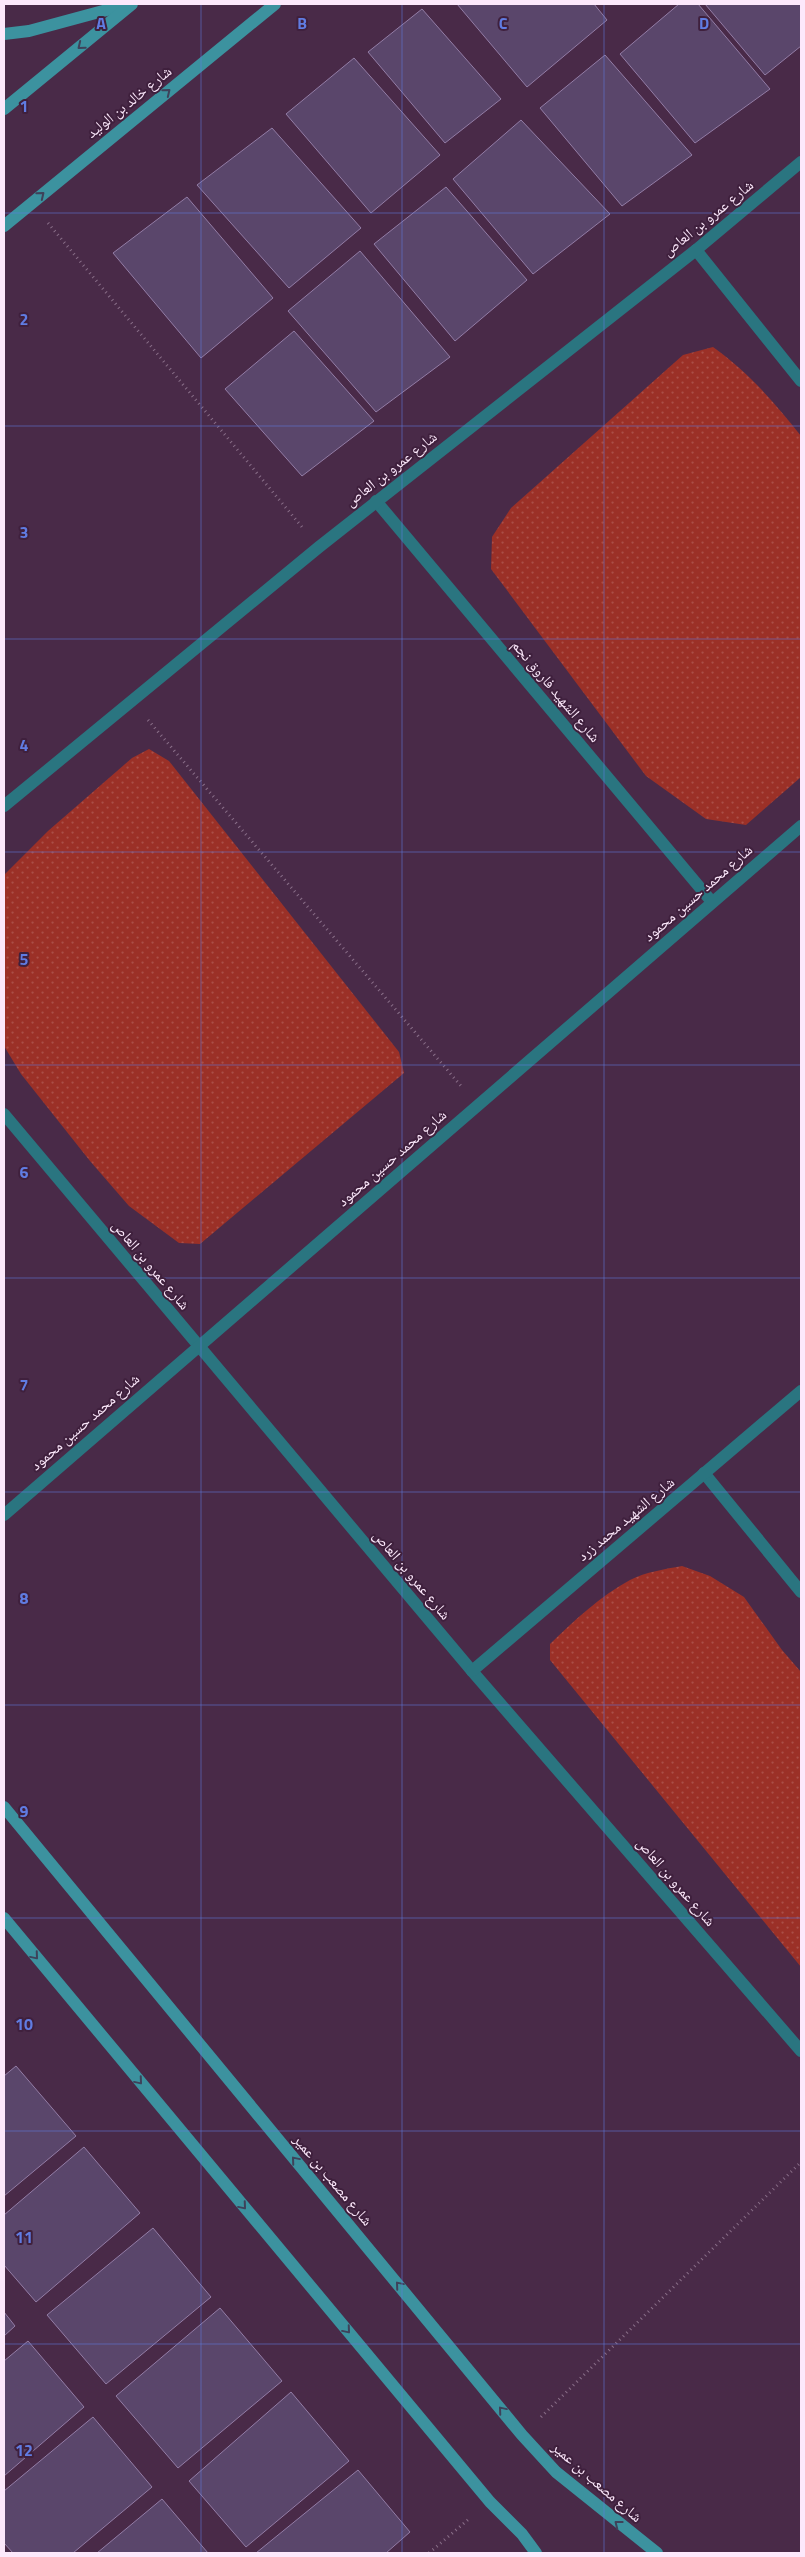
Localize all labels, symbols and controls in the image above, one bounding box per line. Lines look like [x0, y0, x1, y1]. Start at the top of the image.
text: A [96, 11, 106, 35]
text: B [297, 11, 307, 35]
text: C [499, 11, 508, 35]
text: D [699, 11, 709, 35]
one-way arrow [78, 40, 87, 48]
street label: شارع خالد بن الوليد [81, 60, 177, 143]
one-way arrow [161, 89, 170, 97]
text: 1 [20, 94, 28, 118]
street label: شارع عمرو بن العاص [657, 174, 758, 262]
one-way arrow [35, 192, 44, 200]
text: 2 [20, 307, 28, 331]
street label: شارع عمرو بن العاص [340, 425, 442, 512]
text: 3 [20, 520, 28, 544]
street label: شارع الشهيد فاروق نجم [506, 634, 606, 747]
text: 4 [20, 733, 29, 757]
street label: شارع محمد حسين محمود [638, 838, 758, 947]
text: 5 [20, 947, 29, 971]
street label: شارع محمد حسين محمود [332, 1103, 452, 1212]
text: 6 [20, 1160, 29, 1184]
street label: شارع عمرو بن العاص [107, 1215, 196, 1315]
street label: شارع محمد حسين محمود [25, 1367, 145, 1476]
text: 7 [20, 1373, 28, 1397]
street label: شارع الشهيد محمد زرد [572, 1471, 680, 1566]
street label: شارع عمرو بن العاص [368, 1525, 457, 1625]
text: 8 [20, 1586, 29, 1610]
text: 9 [20, 1799, 29, 1823]
street label: شارع عمرو بن العاص [631, 1832, 722, 1931]
one-way arrow [29, 1950, 38, 1959]
text: 10 [15, 2012, 33, 2036]
one-way arrow [133, 2075, 142, 2084]
street label: شارع مصعب بن عمير [287, 2128, 379, 2231]
one-way arrow [293, 2157, 301, 2166]
one-way arrow [237, 2200, 246, 2209]
text: 11 [15, 2225, 33, 2249]
one-way arrow [396, 2282, 404, 2291]
one-way arrow [342, 2325, 351, 2334]
one-way arrow [499, 2407, 508, 2416]
street label: شارع مصعب بن عمير [546, 2435, 648, 2528]
text: 12 [15, 2438, 33, 2462]
one-way arrow [615, 2521, 624, 2529]

